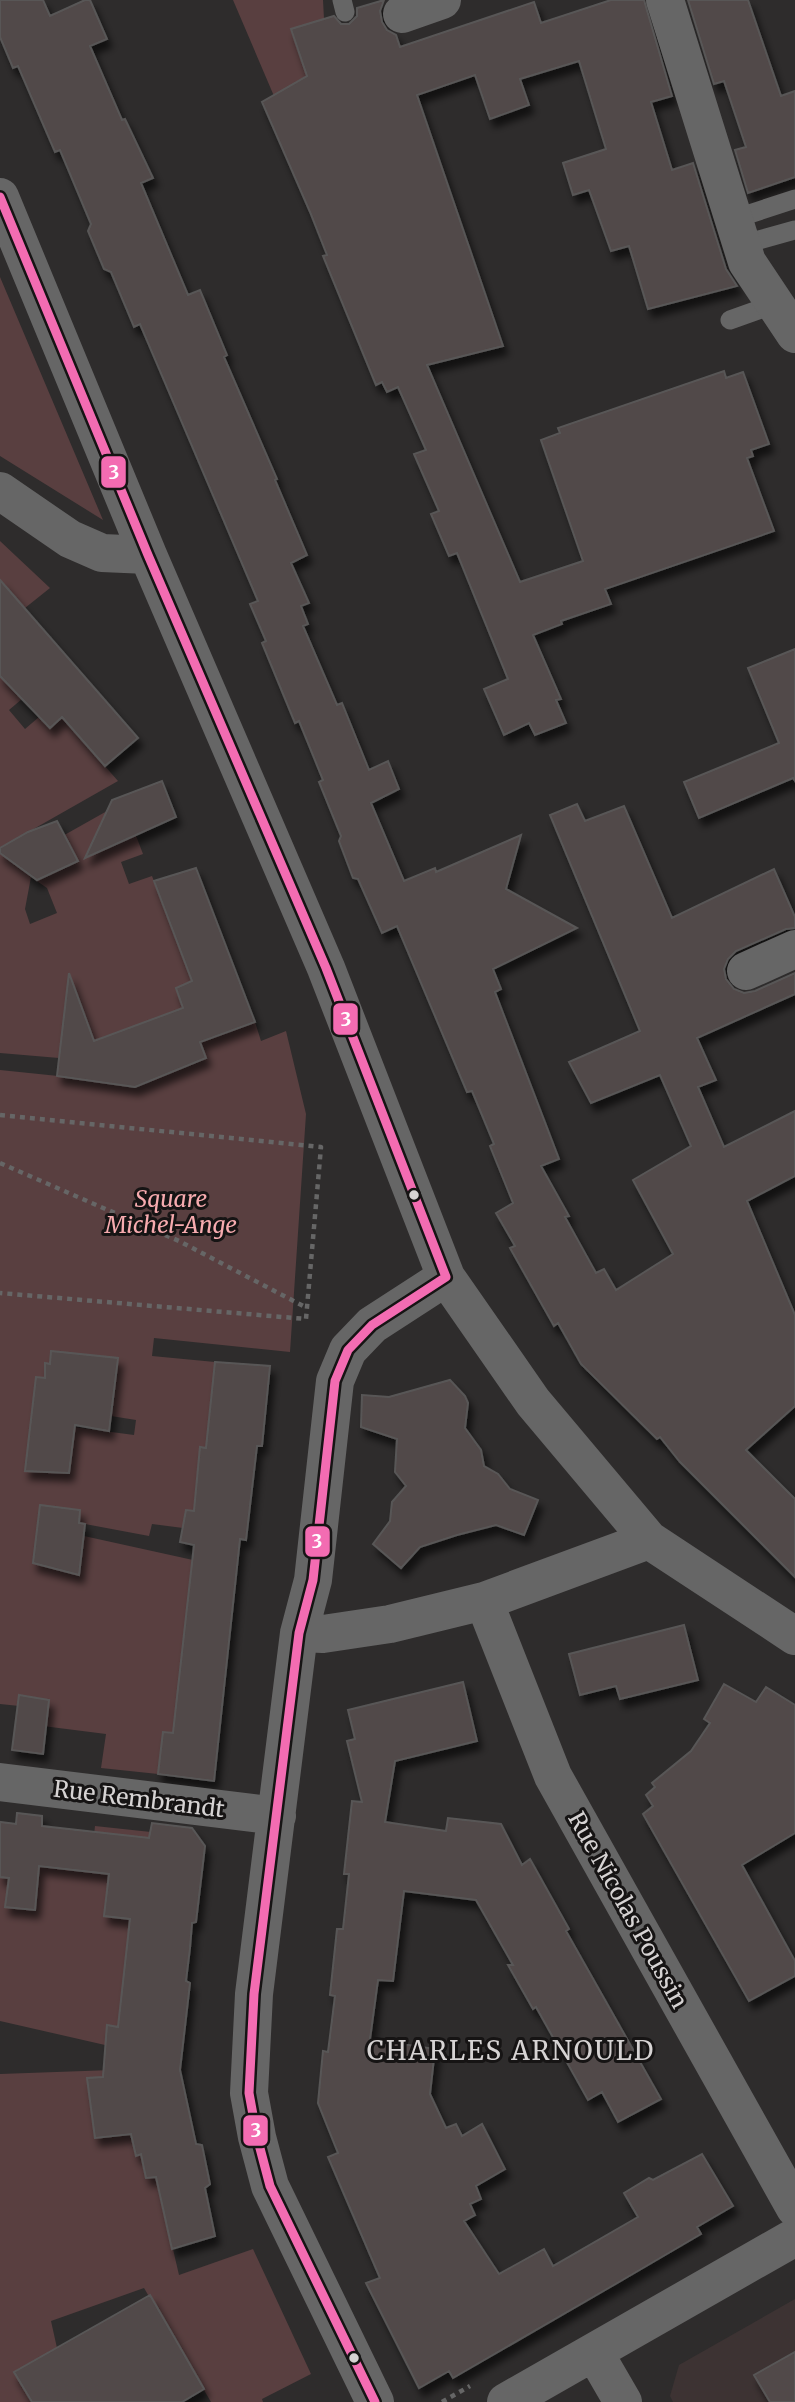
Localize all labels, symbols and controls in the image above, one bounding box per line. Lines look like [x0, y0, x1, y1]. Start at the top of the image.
line badge: 3 [100, 455, 127, 489]
text: 3 [109, 460, 119, 484]
line badge: 3 [332, 1002, 359, 1036]
text: 3 [341, 1007, 351, 1031]
park label: Square Michel-Ange [104, 1184, 237, 1239]
unlabelled marker [407, 1188, 421, 1202]
line badge: 3 [304, 1525, 331, 1558]
text: 3 [312, 1529, 322, 1553]
street label: Rue Rembrandt [52, 1774, 226, 1823]
street label: Rue Nicolas Poussin [562, 1806, 695, 2013]
district label: CHARLES ARNOULD [367, 2034, 655, 2067]
line badge: 3 [242, 2114, 269, 2147]
text: 3 [251, 2118, 261, 2142]
unlabelled marker [347, 2351, 361, 2365]

